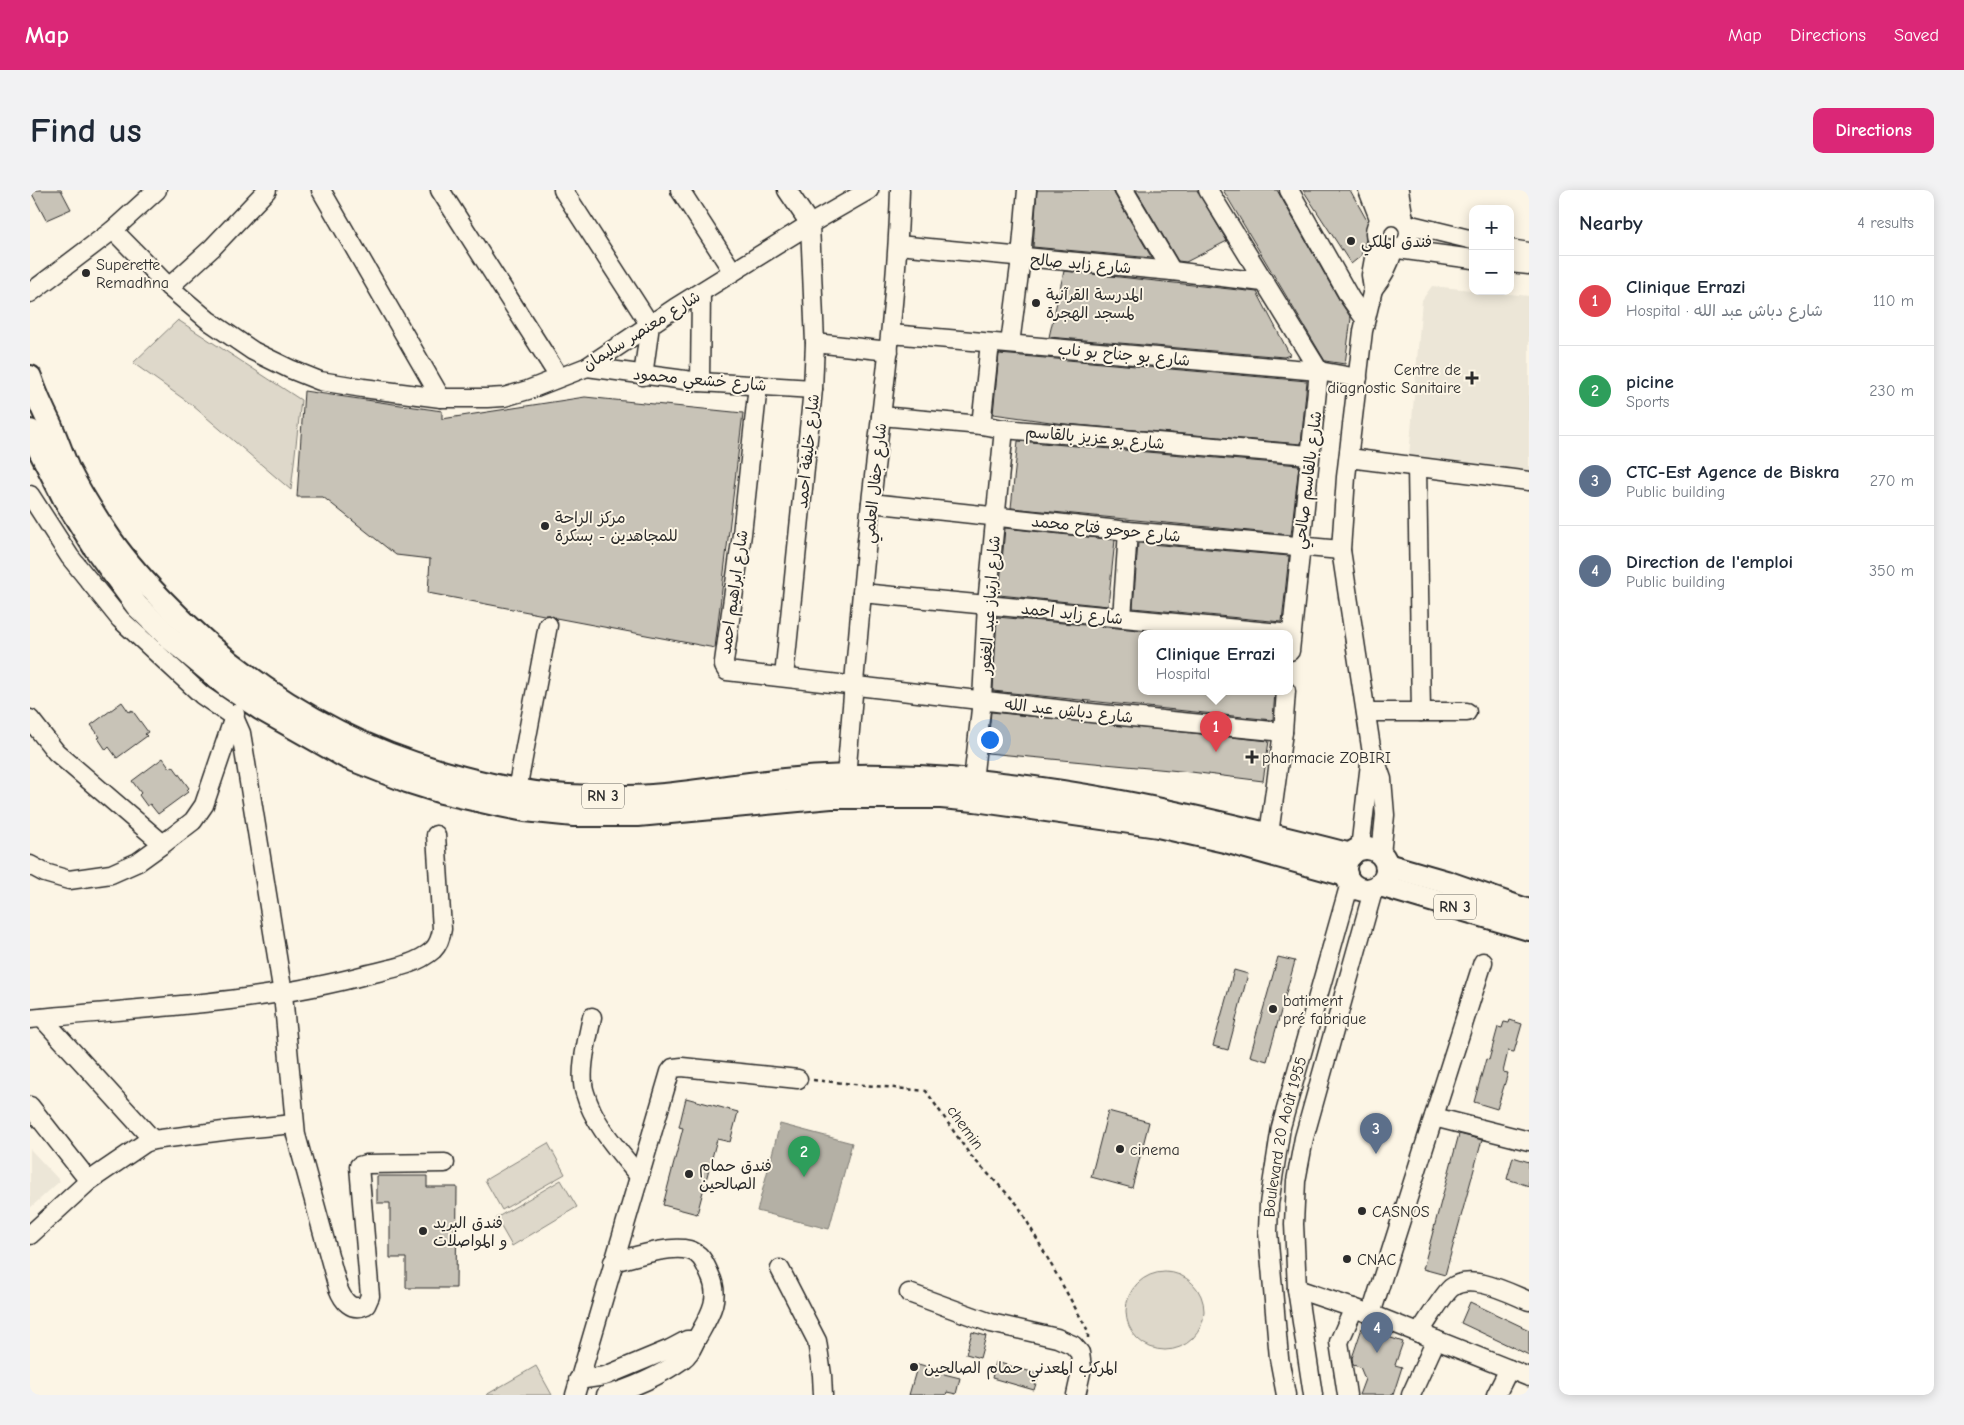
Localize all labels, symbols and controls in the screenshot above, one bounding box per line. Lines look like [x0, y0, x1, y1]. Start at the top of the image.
text: Map [25, 21, 69, 49]
text: Map [1728, 25, 1762, 46]
text: Directions [1790, 25, 1866, 46]
text: Saved [1894, 25, 1939, 46]
button: Directions [1813, 108, 1934, 153]
text: Find us [30, 110, 142, 151]
map controls [1469, 205, 1514, 295]
button: + [1469, 205, 1514, 250]
text: Nearby [1579, 211, 1643, 235]
text: 4 results [1857, 214, 1914, 232]
place label: فندق الملكي [1361, 233, 1432, 256]
marker: فندق الملكي [1345, 235, 1357, 247]
button: − [1469, 250, 1514, 295]
street label: شارع زايد صالح [1030, 251, 1132, 279]
place label: Superette Remadhna [96, 256, 169, 292]
marker: Superette Remadhna [80, 267, 92, 279]
text: Clinique Errazi [1626, 276, 1746, 298]
place label: المدرسة القرآنية لمسجد الهجرة [1046, 286, 1143, 322]
street label: شارع معنصر سليمان [579, 287, 705, 376]
text: 1 [1592, 292, 1598, 310]
text: 110 m [1873, 292, 1914, 310]
marker: المدرسة القرآنية لمسجد الهجرة [1030, 297, 1042, 309]
text: Hospital · شارع دباش عبد الله [1626, 302, 1823, 320]
street label: شارع بو جناح بو ناب [1057, 340, 1191, 372]
place label: Centre de diagnostic Sanitaire [1327, 361, 1461, 397]
street label: شارع خشعي محمود [632, 365, 767, 400]
marker: Centre de diagnostic Sanitaire [1465, 371, 1479, 385]
text: picine [1626, 371, 1674, 393]
text: 2 [1591, 382, 1599, 400]
text: 230 m [1869, 382, 1914, 400]
street label: شارع خليفة احمد [793, 393, 825, 510]
text: Sports [1626, 393, 1669, 411]
street label: شارع بالقاسم صالحي [1291, 410, 1330, 551]
street label: شارع جفال العلمي [860, 422, 895, 545]
street label: شارع بو عزيز بالقاسم [1024, 423, 1165, 456]
text: CTC-Est Agence de Biskra [1626, 461, 1840, 483]
text: 3 [1591, 472, 1599, 490]
text: 270 m [1870, 472, 1914, 490]
text: Public building [1626, 483, 1725, 501]
place label: مركز الراحة للمجاهدين - بسكرة [555, 509, 678, 545]
street label: شارع حوحو فتاح محمد [1030, 512, 1181, 548]
marker: مركز الراحة للمجاهدين - بسكرة [539, 520, 551, 532]
street label: شارع ابراهيم احمد [716, 529, 755, 656]
street label: شارع ارتباز عبد الغفور [976, 535, 1006, 677]
text: Direction de l'emploi [1626, 551, 1793, 573]
text: 4 [1591, 562, 1599, 580]
text: 350 m [1869, 562, 1914, 580]
text: Public building [1626, 573, 1725, 591]
street label: شارع زايد احمد [1020, 600, 1124, 630]
popup [1138, 630, 1293, 695]
text: Clinique Errazi [1156, 643, 1275, 665]
text: Hospital [1156, 665, 1210, 683]
street label: شارع دباش عبد الله [1004, 695, 1134, 729]
pin: 1 [1200, 711, 1232, 752]
your location [977, 727, 1003, 753]
place label: pharmacie ZOBIRI [1262, 749, 1391, 767]
marker: pharmacie ZOBIRI [1246, 751, 1258, 763]
road number: RN 3 [582, 784, 624, 808]
road number: RN 3 [1434, 894, 1476, 920]
place label: batiment pré fabrique [1283, 992, 1366, 1028]
marker: batiment pré fabrique [1267, 1003, 1279, 1015]
street label: Boulevard 20 Août 1955 [1261, 1055, 1310, 1218]
street label: chemin [943, 1102, 987, 1153]
pin: 3 [1360, 1113, 1392, 1154]
pin: 2 [788, 1136, 820, 1177]
place label: cinema [1130, 1141, 1180, 1159]
marker: cinema [1114, 1143, 1126, 1155]
place label: فندق حمام الصالحين [699, 1157, 772, 1193]
marker: فندق حمام الصالحين [683, 1168, 695, 1180]
place label: CASNOS [1372, 1203, 1430, 1221]
marker: CASNOS [1356, 1205, 1368, 1217]
place label: فندق البريد و المواصلات [433, 1214, 507, 1251]
marker: فندق البريد و المواصلات [417, 1225, 429, 1237]
place label: CNAC [1357, 1251, 1397, 1269]
marker: CNAC [1341, 1253, 1353, 1265]
pin: 4 [1361, 1312, 1393, 1353]
place label: المركب المعدني حمام الصالحين [924, 1359, 1118, 1382]
marker: المركب المعدني حمام الصالحين [908, 1361, 920, 1373]

